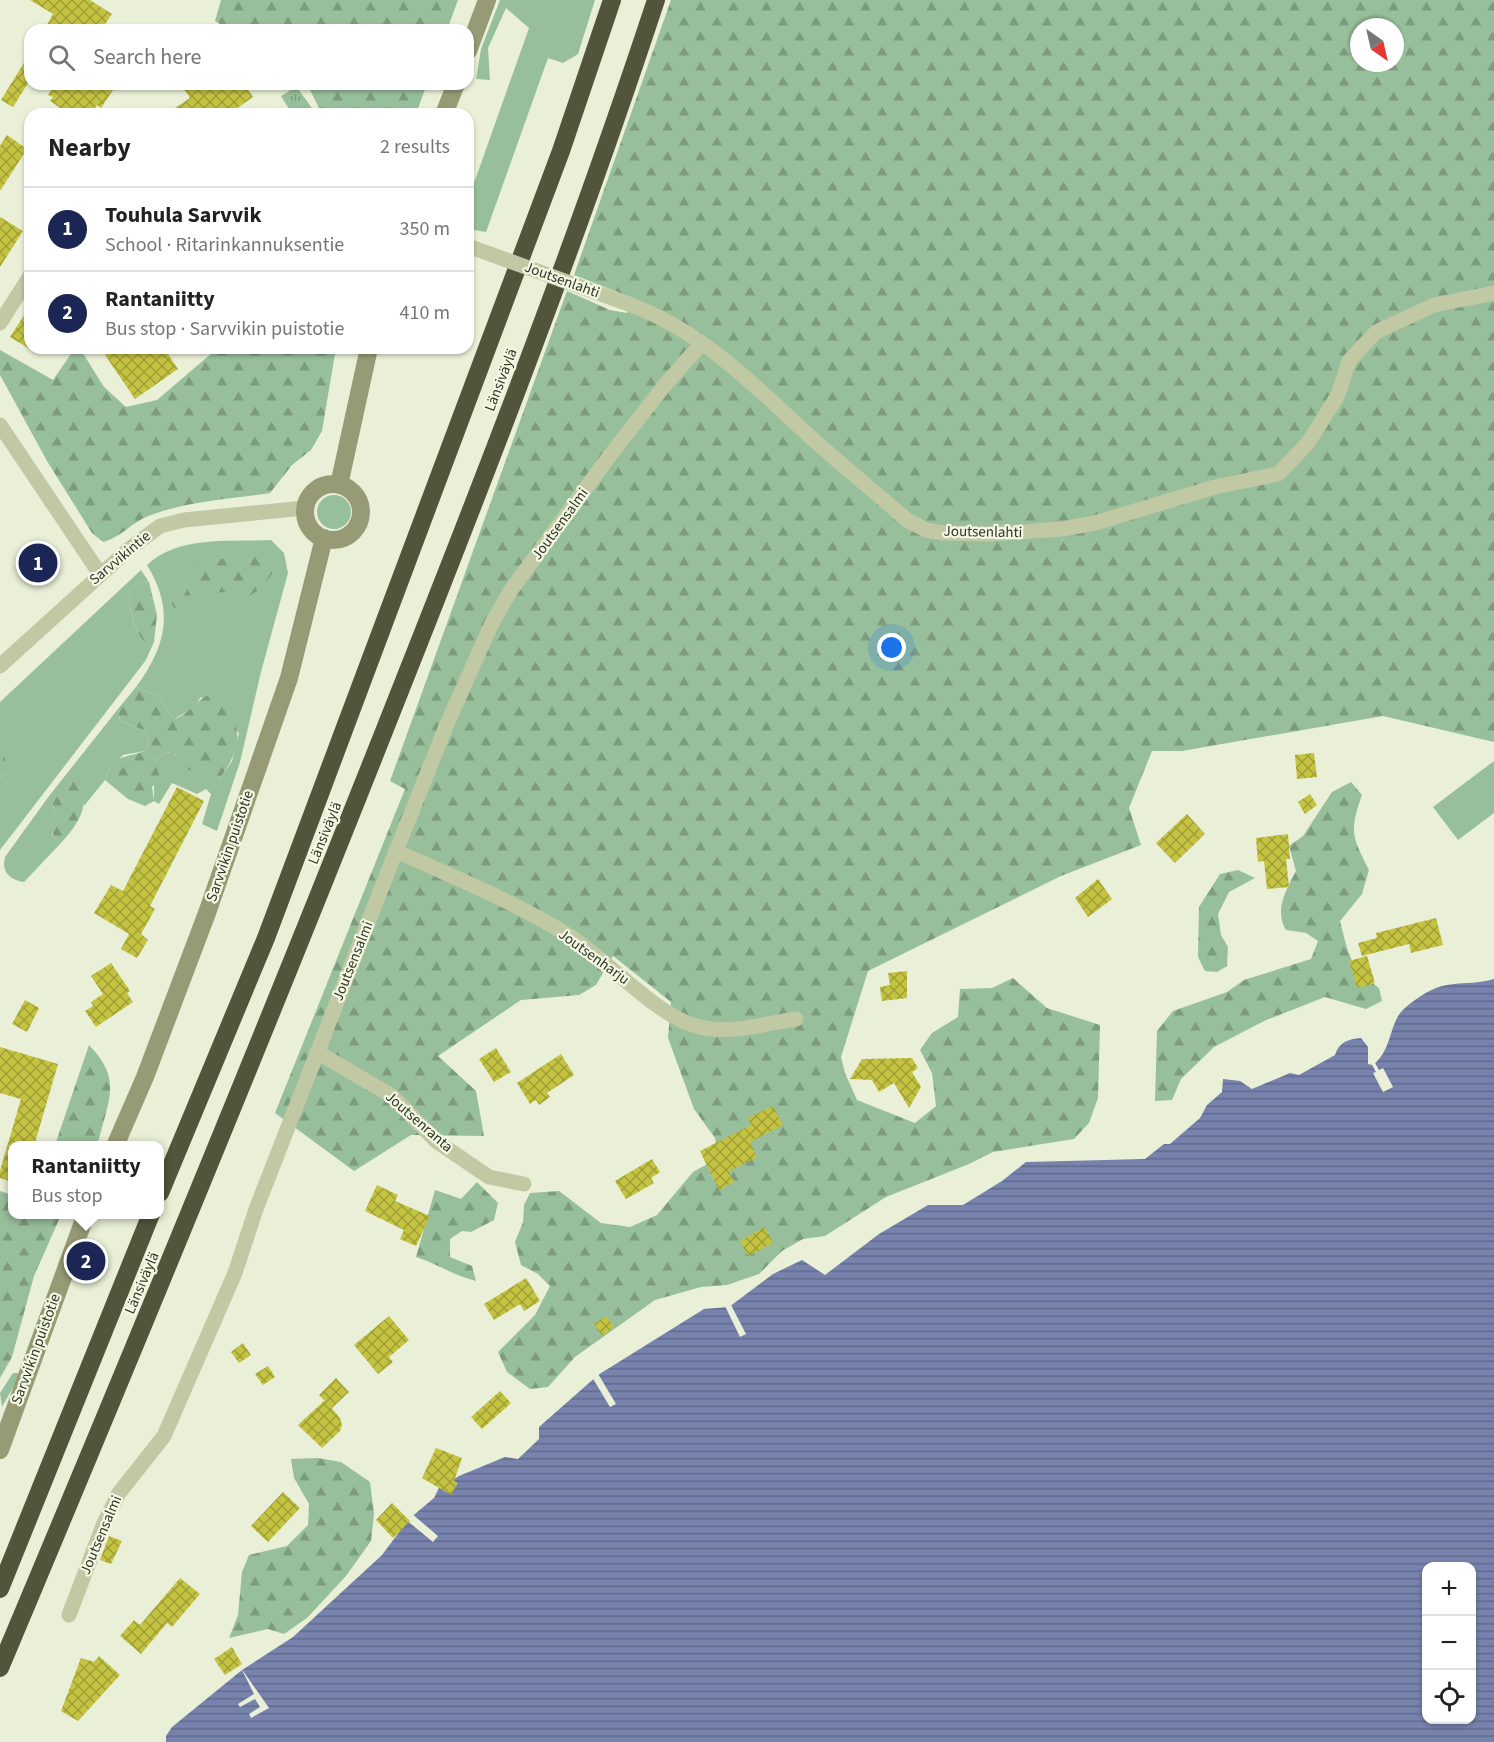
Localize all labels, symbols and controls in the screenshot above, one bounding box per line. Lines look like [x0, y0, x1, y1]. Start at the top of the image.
north arrow [1350, 18, 1404, 72]
search box [24, 24, 474, 90]
icon: search [45, 41, 78, 74]
text: Search here [93, 41, 201, 73]
text: Nearby [48, 129, 131, 166]
text: 2 results [380, 133, 450, 161]
text: Touhula Sarvvik [105, 199, 262, 231]
text: 1 [62, 215, 73, 243]
text: 350 m [400, 215, 450, 243]
text: School · Ritarinkannuksentie [105, 231, 344, 259]
street label: Joutsenlahti [521, 257, 603, 303]
text: Rantaniitty [105, 283, 215, 315]
text: 2 [62, 299, 73, 327]
text: 410 m [400, 299, 450, 327]
text: Bus stop · Sarvvikin puistotie [105, 315, 344, 343]
street label: Länsiväylä [479, 346, 523, 414]
street label: Joutsensalmi [527, 484, 593, 564]
street label: Joutsenlahti [944, 521, 1022, 543]
street label: Sarvvikintie [85, 526, 155, 590]
pin: 1 [18, 540, 57, 586]
your location [877, 633, 906, 662]
street label: Sarvvikin puistotie [201, 788, 259, 904]
street label: Länsiväylä [303, 799, 347, 867]
street label: Joutsensalmi [328, 918, 378, 1004]
street label: Joutsenharju [554, 924, 634, 990]
street label: Joutsenranta [381, 1087, 457, 1157]
popup [8, 1141, 164, 1219]
text: Rantaniitty [31, 1150, 141, 1182]
text: Bus stop [31, 1182, 103, 1210]
pin: 2 [66, 1238, 106, 1284]
street label: Länsiväylä [120, 1249, 164, 1317]
street label: Sarvvikin puistotie [6, 1291, 66, 1407]
street label: Joutsensalmi [75, 1492, 127, 1578]
map controls [1422, 1562, 1476, 1724]
button: + [1422, 1562, 1476, 1616]
button: − [1422, 1616, 1476, 1670]
button: locate [1422, 1670, 1476, 1724]

